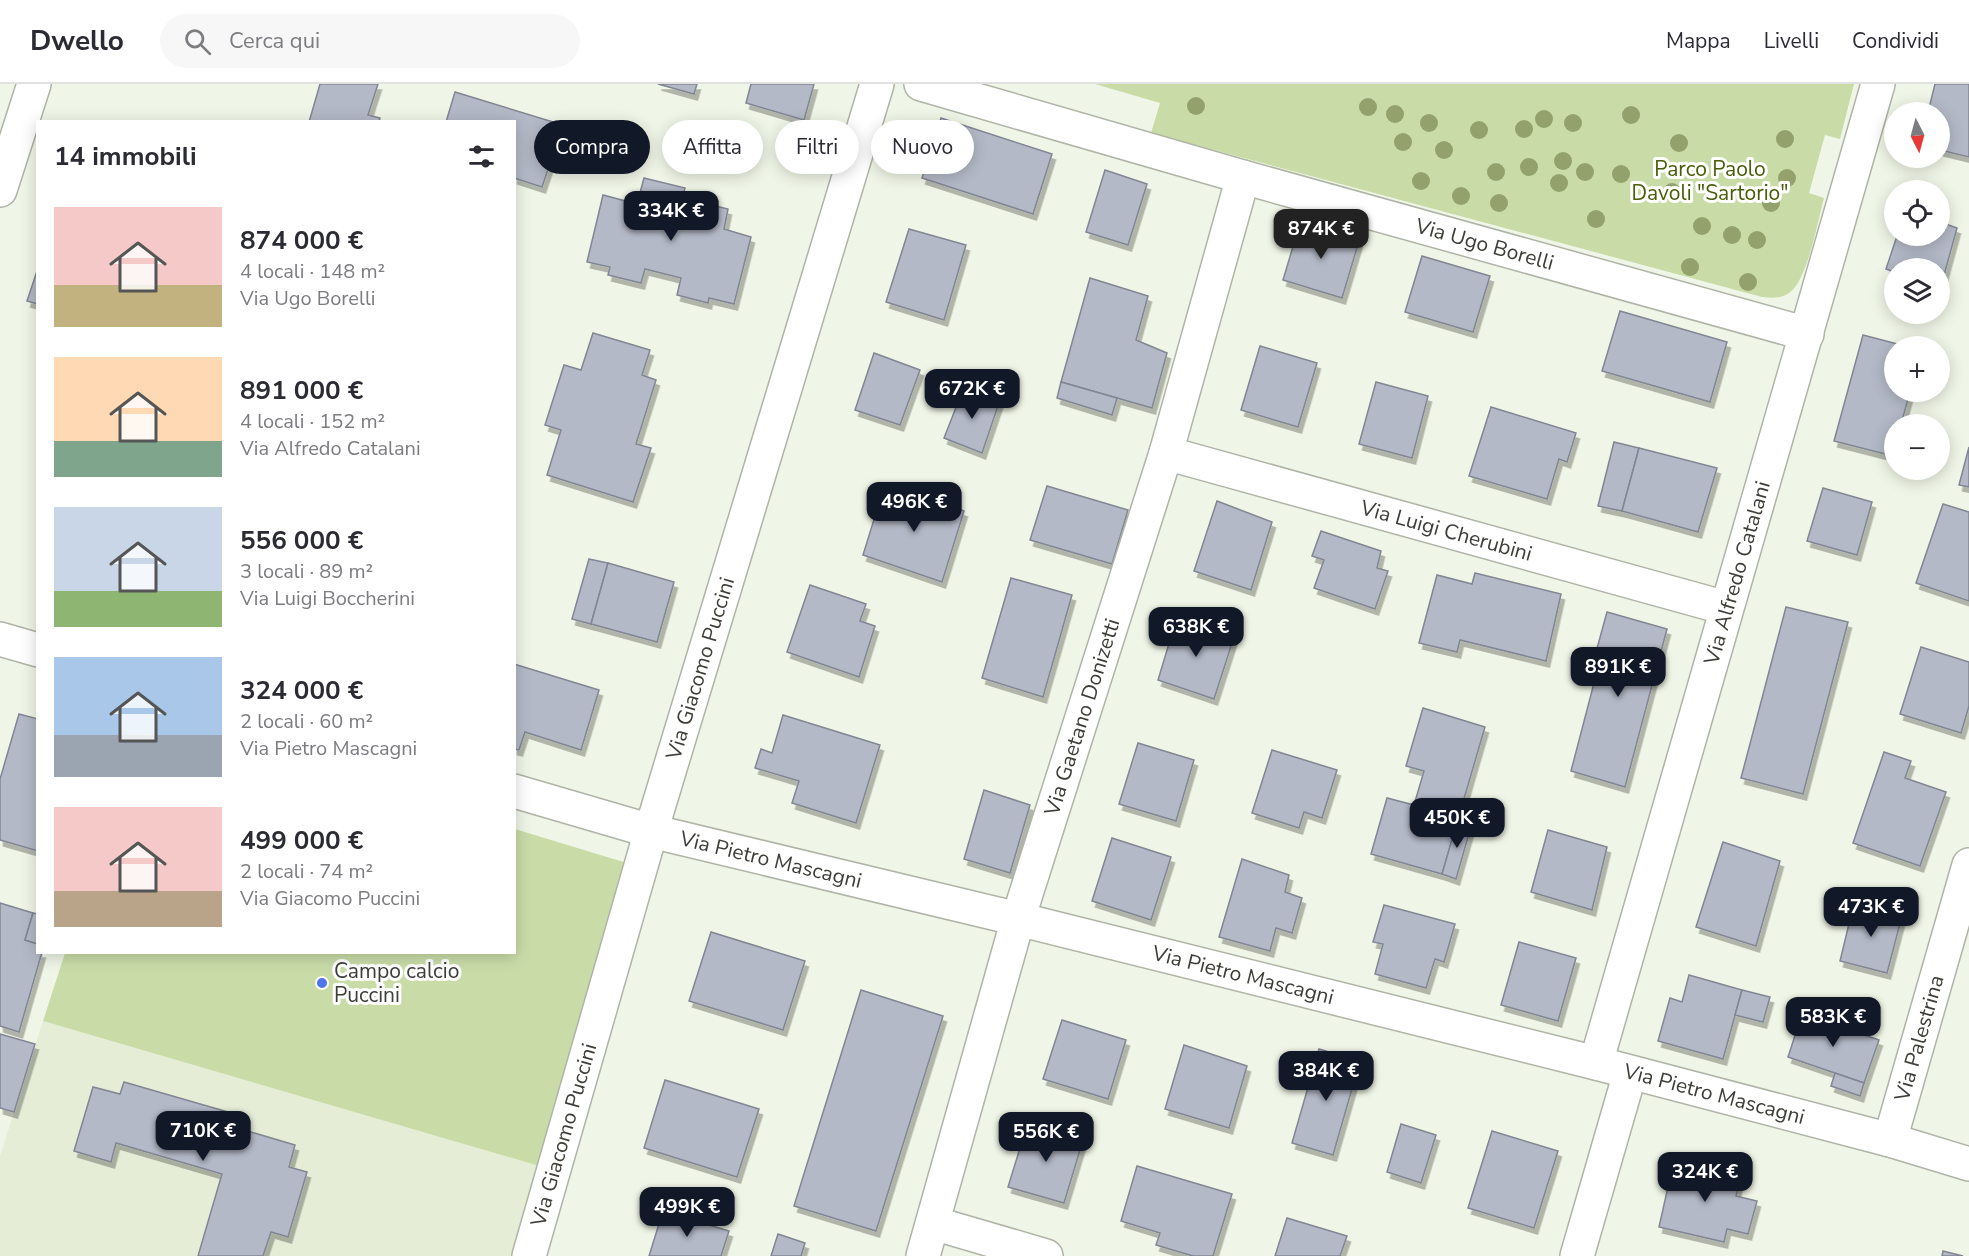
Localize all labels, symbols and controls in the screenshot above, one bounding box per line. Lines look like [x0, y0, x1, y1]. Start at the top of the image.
search box [160, 14, 580, 68]
text: Dwello [30, 22, 124, 60]
icon: search [181, 25, 214, 58]
text: Cerca qui [229, 26, 320, 56]
text: Mappa [1666, 27, 1731, 55]
text: Livelli [1764, 27, 1819, 55]
text: Condividi [1852, 27, 1939, 55]
north arrow [1884, 102, 1950, 168]
map controls [1884, 102, 1950, 480]
chip: Compra [534, 120, 650, 174]
chip: Affitta [662, 120, 763, 174]
chip: Filtri [775, 120, 859, 174]
chip: Nuovo [871, 120, 974, 174]
text: 14 immobili [54, 139, 197, 174]
icon: filters [465, 140, 498, 173]
park label: Parco Paolo Davoli "Sartorio" [1632, 155, 1788, 207]
button: locate [1884, 180, 1950, 246]
pin: 334K € [622, 191, 720, 242]
text: 334K € [638, 197, 704, 224]
pin: 874K € [1272, 209, 1370, 260]
street label: Via Ugo Borelli [1411, 211, 1557, 277]
text: 874K € [1288, 215, 1354, 242]
text: 874 000 € [240, 223, 363, 258]
icon: home [102, 231, 174, 303]
text: 4 locali · 148 m² [240, 258, 385, 285]
button: layers [1884, 258, 1950, 324]
text: Via Ugo Borelli [240, 285, 376, 312]
button: + [1884, 336, 1950, 402]
pin: 672K € [923, 369, 1021, 420]
text: 891 000 € [240, 373, 363, 408]
text: 672K € [939, 375, 1005, 402]
icon: home [102, 381, 174, 453]
text: 4 locali · 152 m² [240, 408, 385, 435]
button: − [1884, 414, 1950, 480]
text: Via Alfredo Catalani [240, 435, 421, 462]
street label: Via Alfredo Catalani [1697, 478, 1777, 669]
pin: 496K € [865, 482, 963, 533]
text: 496K € [881, 488, 947, 515]
street label: Via Luigi Cherubini [1357, 493, 1535, 568]
text: 556 000 € [240, 523, 363, 558]
icon: home [102, 531, 174, 603]
text: 3 locali · 89 m² [240, 558, 373, 585]
street label: Via Giacomo Puccini [659, 574, 741, 764]
text: Via Luigi Boccherini [240, 585, 415, 612]
pin: 638K € [1147, 607, 1245, 658]
text: 638K € [1163, 613, 1229, 640]
street label: Via Gaetano Donizetti [1037, 615, 1127, 820]
pin: 891K € [1569, 647, 1667, 698]
text: 891K € [1585, 653, 1651, 680]
text: 324 000 € [240, 673, 363, 708]
icon: home [102, 681, 174, 753]
text: 2 locali · 60 m² [240, 708, 373, 735]
text: Via Pietro Mascagni [240, 735, 417, 762]
pin: 450K € [1408, 798, 1506, 849]
text: 450K € [1424, 804, 1490, 831]
text: 499 000 € [240, 823, 363, 858]
street label: Via Pietro Mascagni [676, 824, 865, 895]
icon: home [102, 831, 174, 903]
text: 2 locali · 74 m² [240, 858, 373, 885]
text: Via Giacomo Puccini [240, 885, 420, 912]
pin: 473K € [1822, 887, 1920, 938]
text: 473K € [1838, 893, 1904, 920]
street label: Via Pietro Mascagni [1148, 939, 1337, 1011]
place label: Campo calcio Puccini [334, 957, 459, 1009]
street label: Via Palestrina [1888, 972, 1951, 1105]
marker: Campo calcio Puccini [315, 976, 329, 990]
pin: 583K € [1784, 997, 1882, 1048]
text: 583K € [1800, 1003, 1866, 1030]
street label: Via Giacomo Puccini [524, 1040, 603, 1231]
pin: 384K € [1277, 1051, 1375, 1102]
text: 384K € [1293, 1057, 1359, 1084]
street label: Via Pietro Mascagni [1620, 1057, 1808, 1131]
pin: 710K € [154, 1111, 252, 1162]
pin: 556K € [997, 1112, 1095, 1163]
text: 710K € [170, 1117, 236, 1144]
text: 556K € [1013, 1118, 1079, 1145]
pin: 324K € [1656, 1152, 1754, 1203]
text: 324K € [1672, 1158, 1738, 1185]
pin: 499K € [638, 1187, 736, 1238]
text: 499K € [654, 1193, 720, 1220]

